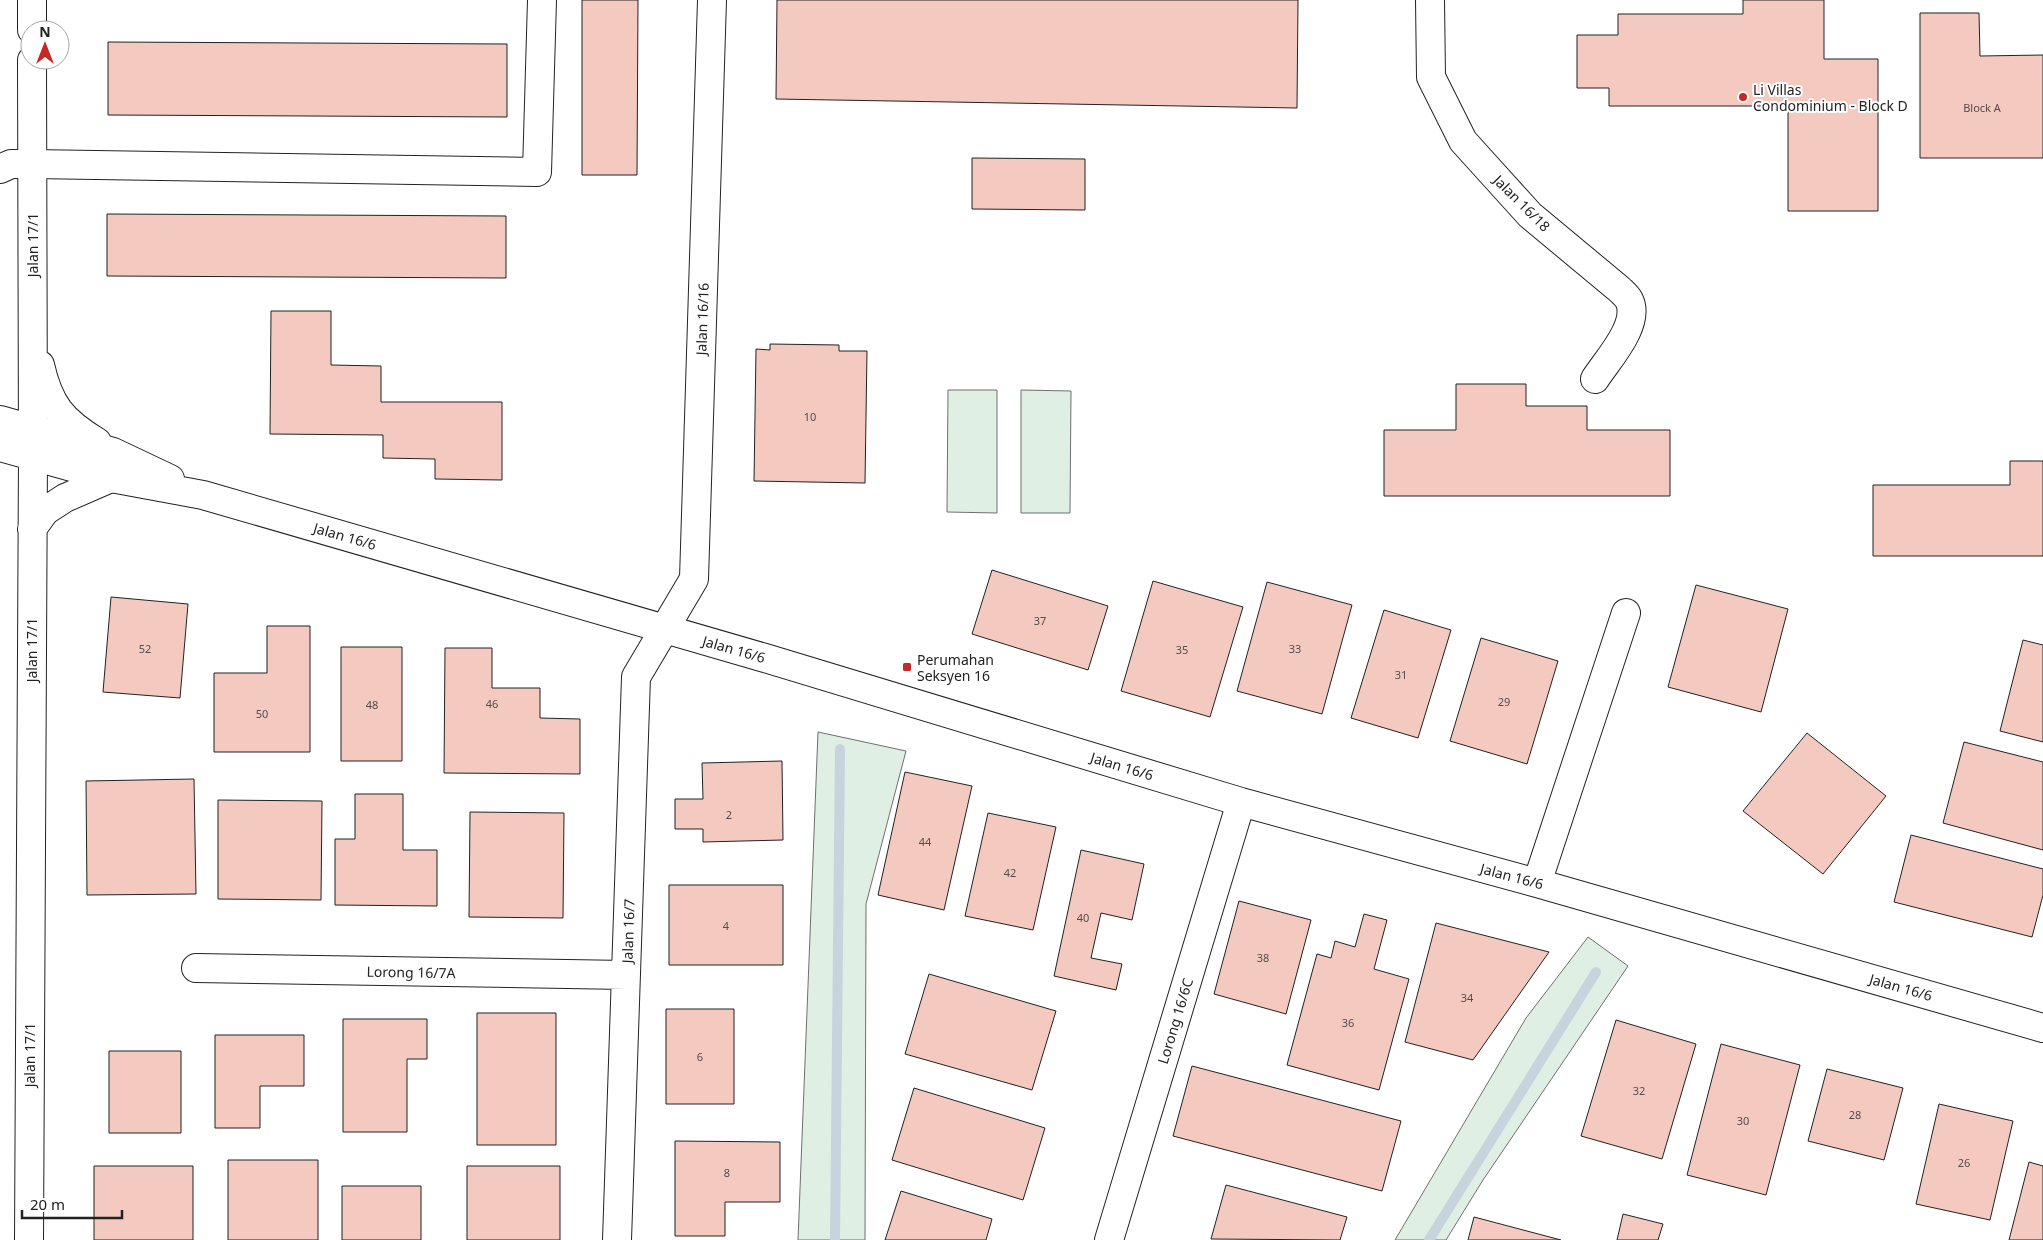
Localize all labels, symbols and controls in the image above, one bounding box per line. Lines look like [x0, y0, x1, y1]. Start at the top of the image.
north arrow [20, 20, 70, 70]
text: N [39, 22, 51, 41]
place label: Li Villas Condominium - Block D [1753, 80, 1908, 115]
marker: Li Villas Condominium - Block D [1737, 91, 1749, 103]
house number: Block A [1963, 100, 2002, 115]
street label: Jalan 16/18 [1488, 169, 1554, 235]
street label: Jalan 17/1 [23, 213, 42, 279]
street label: Jalan 16/16 [691, 282, 713, 358]
house number: 10 [804, 409, 816, 424]
street label: Jalan 16/6 [309, 517, 379, 554]
house number: 37 [1034, 613, 1046, 628]
street label: Jalan 17/1 [22, 618, 41, 684]
street label: Jalan 16/6 [698, 630, 768, 667]
house number: 52 [139, 641, 151, 656]
house number: 33 [1289, 641, 1301, 656]
house number: 35 [1176, 642, 1188, 657]
place label: Perumahan Seksyen 16 [917, 650, 994, 685]
marker: Perumahan Seksyen 16 [901, 661, 913, 673]
house number: 31 [1395, 667, 1407, 682]
house number: 29 [1498, 694, 1510, 709]
house number: 46 [486, 696, 498, 711]
house number: 48 [366, 697, 378, 712]
house number: 50 [256, 706, 268, 721]
street label: Jalan 16/6 [1086, 747, 1156, 785]
house number: 2 [726, 807, 732, 822]
house number: 44 [919, 834, 932, 849]
street label: Jalan 16/6 [1476, 858, 1546, 894]
house number: 42 [1004, 865, 1016, 880]
street label: Jalan 16/7 [617, 898, 639, 966]
house number: 40 [1077, 910, 1089, 925]
house number: 4 [723, 918, 730, 933]
house number: 38 [1257, 950, 1269, 965]
street label: Lorong 16/7A [366, 962, 456, 982]
street label: Jalan 16/6 [1865, 968, 1935, 1005]
street label: Lorong 16/6C [1153, 976, 1197, 1066]
house number: 34 [1461, 990, 1474, 1005]
house number: 36 [1342, 1015, 1354, 1030]
street label: Jalan 17/1 [20, 1023, 39, 1089]
house number: 6 [697, 1049, 703, 1064]
house number: 32 [1633, 1083, 1645, 1098]
house number: 28 [1849, 1107, 1861, 1122]
house number: 30 [1737, 1113, 1749, 1128]
house number: 26 [1958, 1155, 1970, 1170]
house number: 8 [724, 1165, 730, 1180]
scale bar [22, 1188, 122, 1220]
text: 20 m [30, 1194, 65, 1214]

